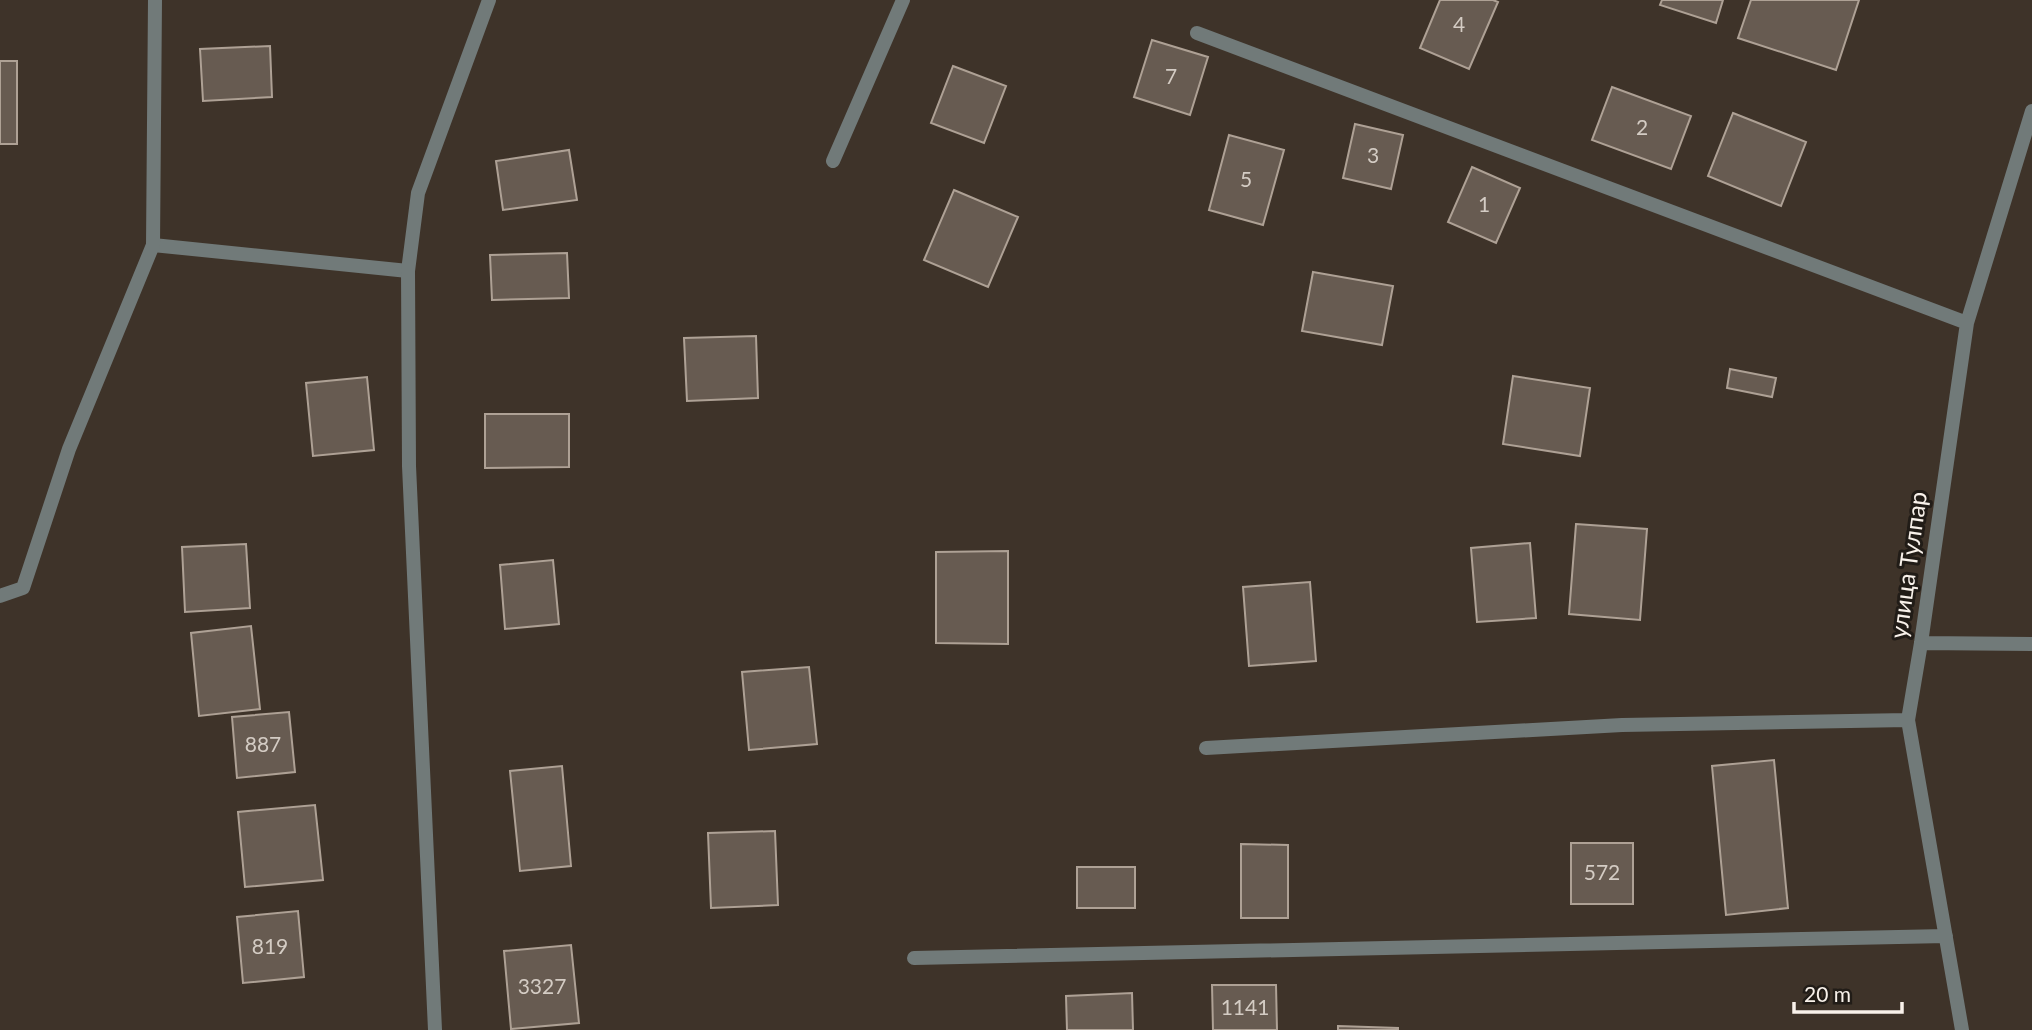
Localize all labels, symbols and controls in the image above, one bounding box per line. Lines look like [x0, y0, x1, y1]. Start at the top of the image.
house number: 4 [1453, 11, 1465, 36]
house number: 7 [1165, 63, 1177, 88]
house number: 2 [1636, 114, 1648, 139]
house number: 3 [1367, 142, 1379, 167]
house number: 5 [1240, 166, 1252, 191]
house number: 1 [1478, 191, 1490, 216]
street label: улица Тулпар [1883, 489, 1932, 640]
house number: 887 [245, 731, 281, 756]
house number: 572 [1584, 859, 1620, 884]
house number: 819 [252, 933, 288, 958]
scale bar [1794, 970, 1902, 1014]
house number: 3327 [518, 973, 566, 998]
text: 20 m [1804, 981, 1851, 1006]
house number: 1141 [1221, 994, 1269, 1019]

